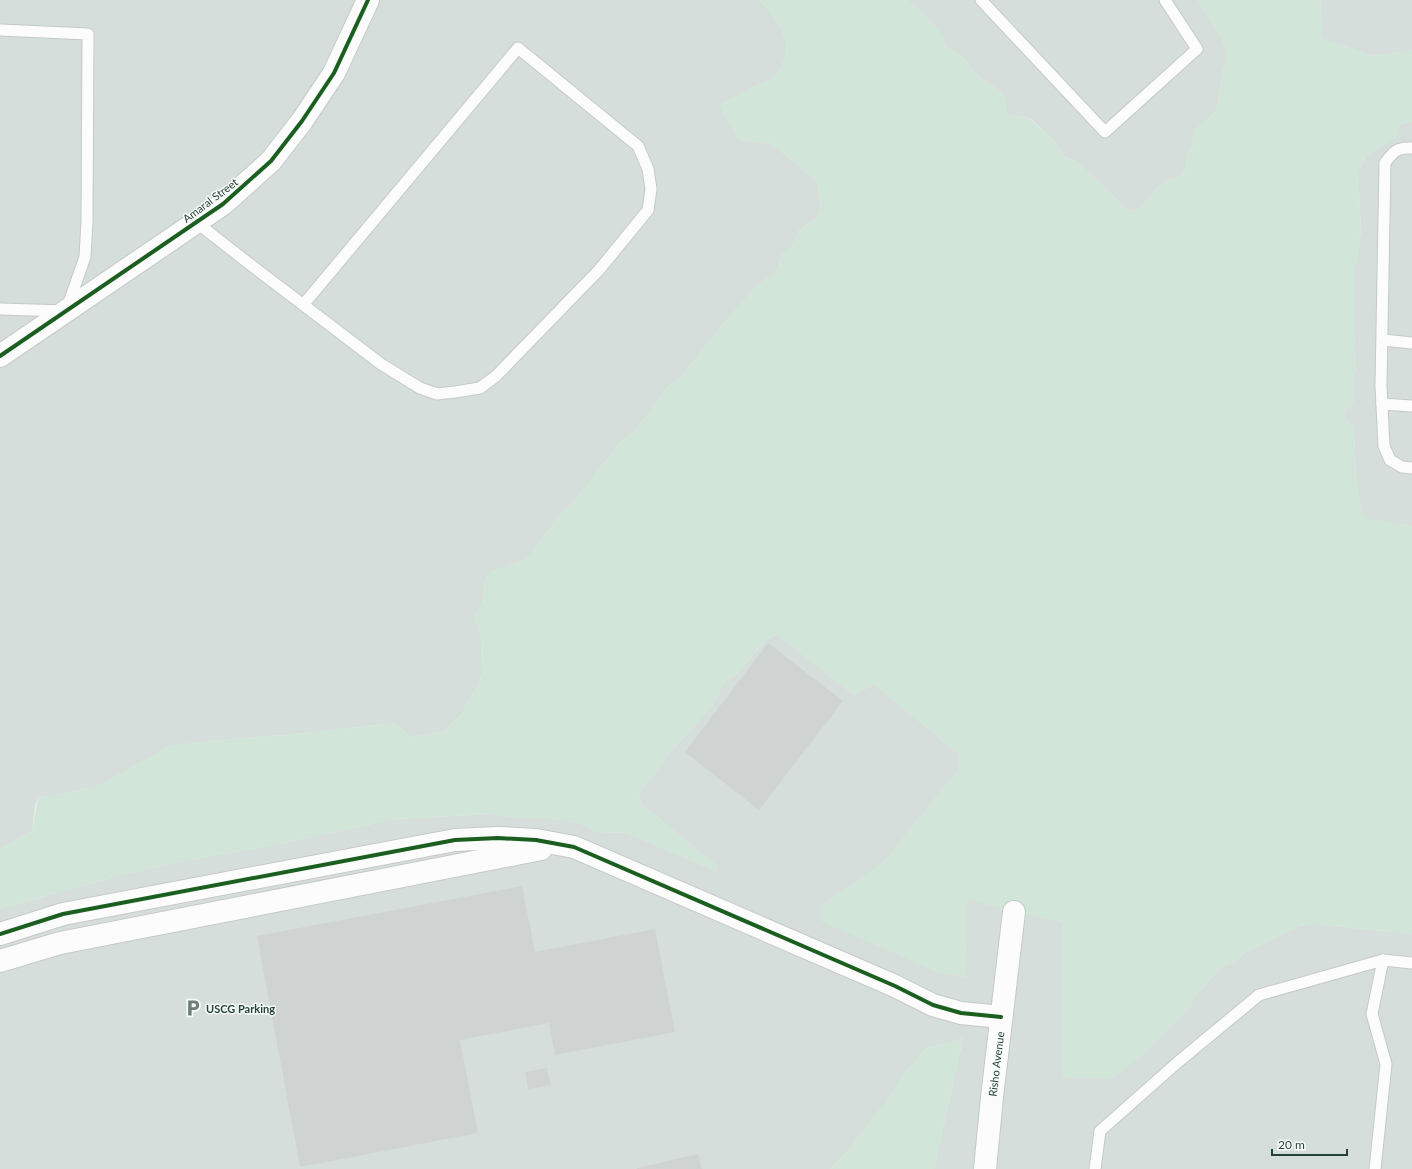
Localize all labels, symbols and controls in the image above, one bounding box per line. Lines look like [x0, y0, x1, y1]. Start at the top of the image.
street label: Amaral Street [180, 175, 240, 225]
parking icon: USCG Parking [183, 998, 203, 1018]
place label: USCG Parking [206, 1002, 275, 1015]
street label: Risho Avenue [986, 1031, 1006, 1097]
scale bar [1272, 1131, 1347, 1157]
text: 20 m [1278, 1137, 1305, 1152]

